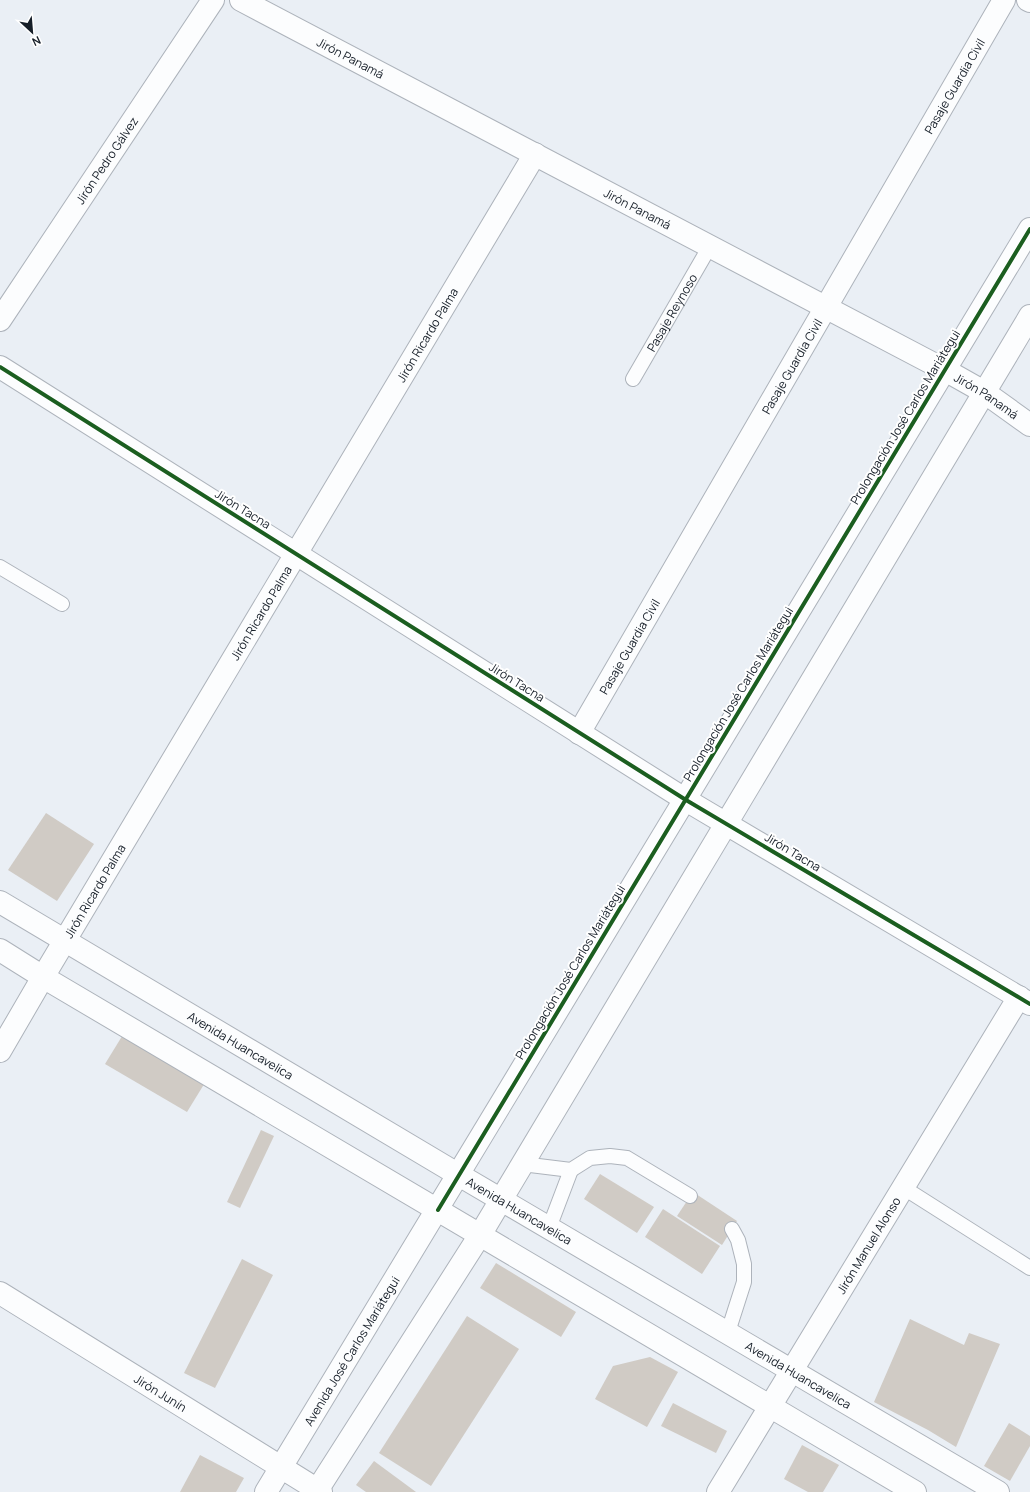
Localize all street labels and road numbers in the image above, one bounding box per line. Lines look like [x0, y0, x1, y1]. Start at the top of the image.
street label: Jirón Panamá [314, 33, 387, 82]
street label: Pasaje Guardia Civil [920, 35, 989, 137]
street label: Jirón Pedro Gálvez [71, 113, 142, 207]
street label: Jirón Panamá [601, 184, 674, 233]
street label: Pasaje Reynoso [642, 270, 701, 354]
street label: Jirón Ricardo Palma [392, 284, 462, 385]
street label: Pasaje Guardia Civil [757, 315, 826, 417]
street label: Prolongación José Carlos Mariátegui [846, 327, 964, 507]
street label: Jirón Panamá [951, 368, 1022, 423]
street label: Jirón Tacna [212, 485, 274, 533]
street label: Jirón Ricardo Palma [226, 562, 296, 663]
street label: Pasaje Guardia Civil [595, 596, 664, 697]
street label: Prolongación José Carlos Mariátegui [679, 604, 797, 784]
street label: Jirón Tacna [486, 658, 548, 706]
street label: Jirón Tacna [762, 829, 824, 875]
street label: Jirón Ricardo Palma [60, 840, 129, 941]
street label: Prolongación José Carlos Mariátegui [511, 882, 629, 1062]
street label: Avenida Huancavelica [185, 1007, 297, 1083]
street label: Avenida Huancavelica [463, 1173, 575, 1248]
street label: Jirón Manuel Alonso [832, 1193, 904, 1297]
street label: Avenida José Carlos Mariátegui [300, 1273, 403, 1429]
street label: Avenida Huancavelica [743, 1337, 855, 1412]
street label: Jirón Junín [131, 1370, 190, 1415]

